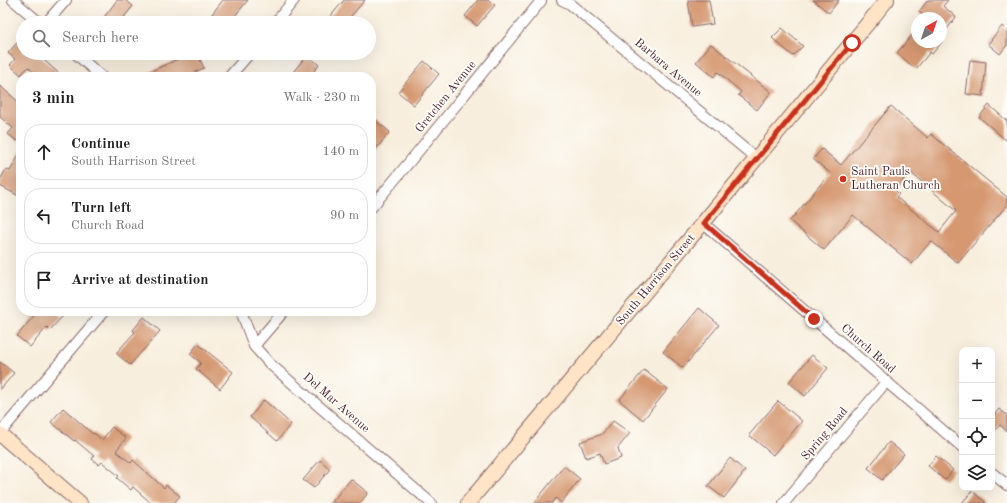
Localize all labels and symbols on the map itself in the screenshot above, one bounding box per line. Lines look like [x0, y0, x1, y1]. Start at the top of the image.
north arrow [911, 12, 947, 48]
route start [843, 34, 861, 52]
street label: Barbara Avenue [632, 37, 704, 100]
street label: Gretchen Avenue [413, 58, 479, 135]
place label: Saint Pauls Lutheran Church [851, 166, 941, 192]
marker: Saint Pauls Lutheran Church [838, 174, 848, 184]
street label: South Harrison Street [614, 232, 698, 328]
route end [805, 310, 823, 328]
street label: Church Road [838, 322, 898, 376]
street label: Del Mar Avenue [300, 371, 372, 435]
street label: Spring Road [800, 405, 850, 463]

